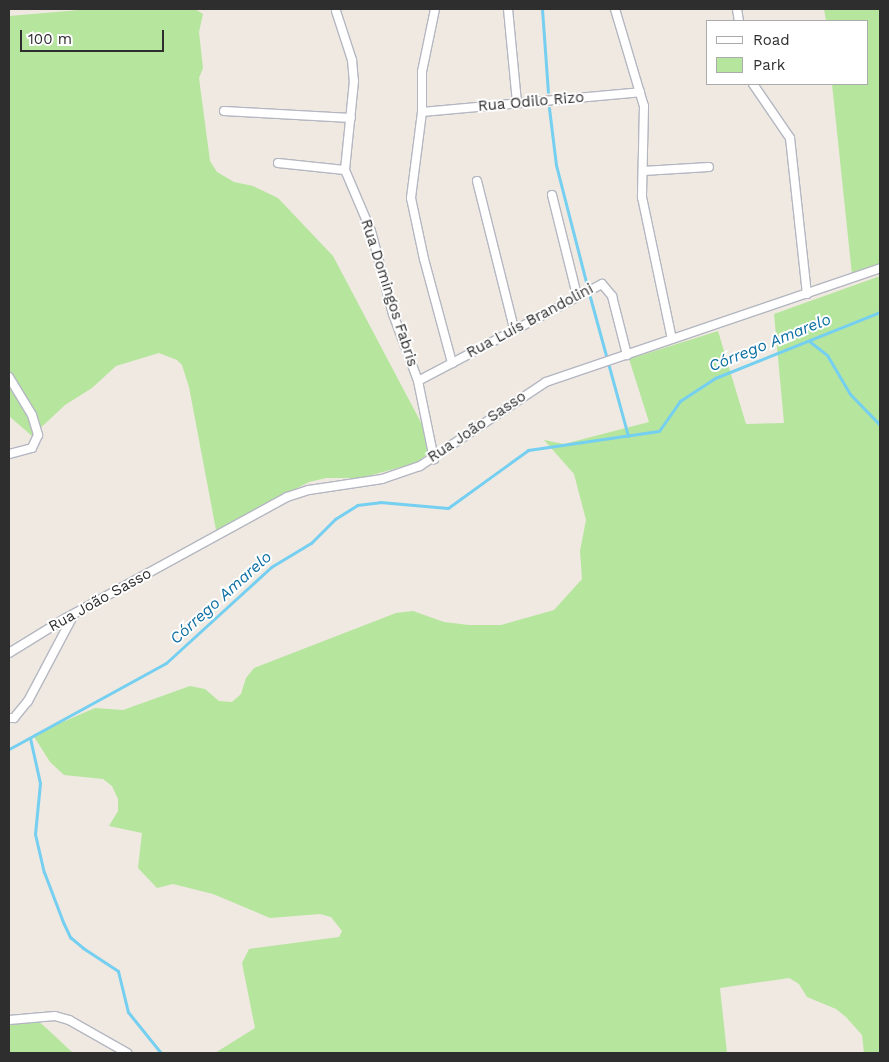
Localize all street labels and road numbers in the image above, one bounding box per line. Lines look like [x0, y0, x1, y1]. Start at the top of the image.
street label: Rua Odilo Rizo [477, 88, 585, 116]
street label: Rua Domingos Fabris [357, 217, 421, 369]
street label: Rua Luís Brandolini [463, 280, 597, 362]
street label: Rua João Sasso [424, 387, 530, 467]
street label: Rua João Sasso [45, 564, 155, 636]

